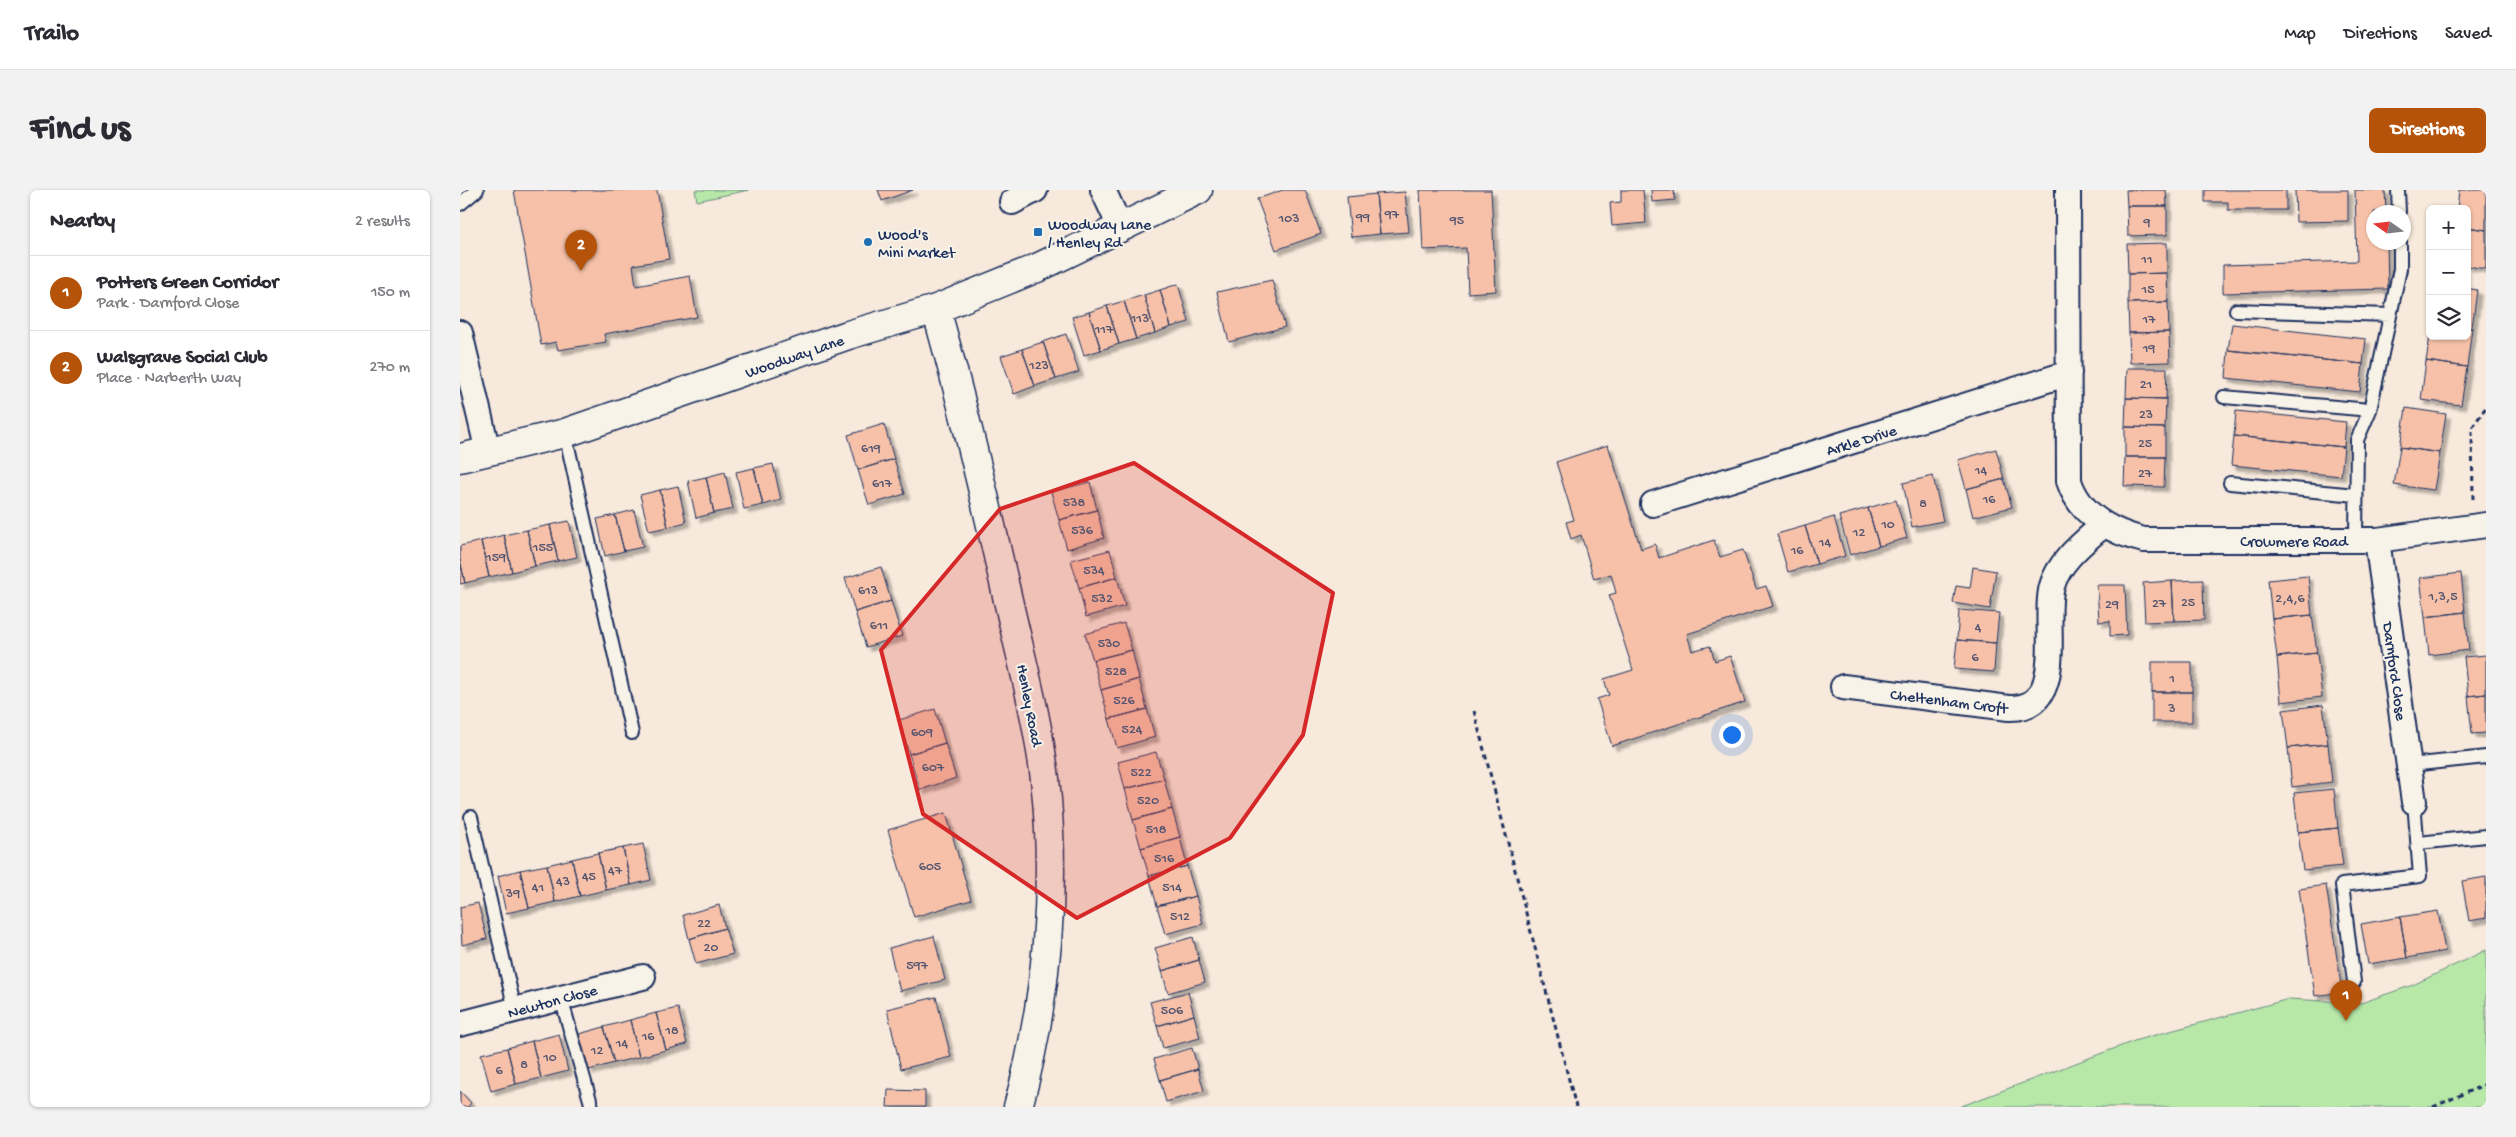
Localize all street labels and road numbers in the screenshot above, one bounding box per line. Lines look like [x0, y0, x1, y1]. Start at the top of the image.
street label: Woodway Lane [743, 332, 848, 384]
street label: Arkle Drive [1824, 422, 1900, 462]
street label: Crowmere Road [2240, 534, 2349, 553]
street label: Darnford Close [2376, 620, 2409, 723]
street label: Henley Road [1010, 663, 1045, 750]
street label: Cheltenham Croft [1889, 687, 2010, 720]
street label: Newton Close [506, 982, 600, 1024]

